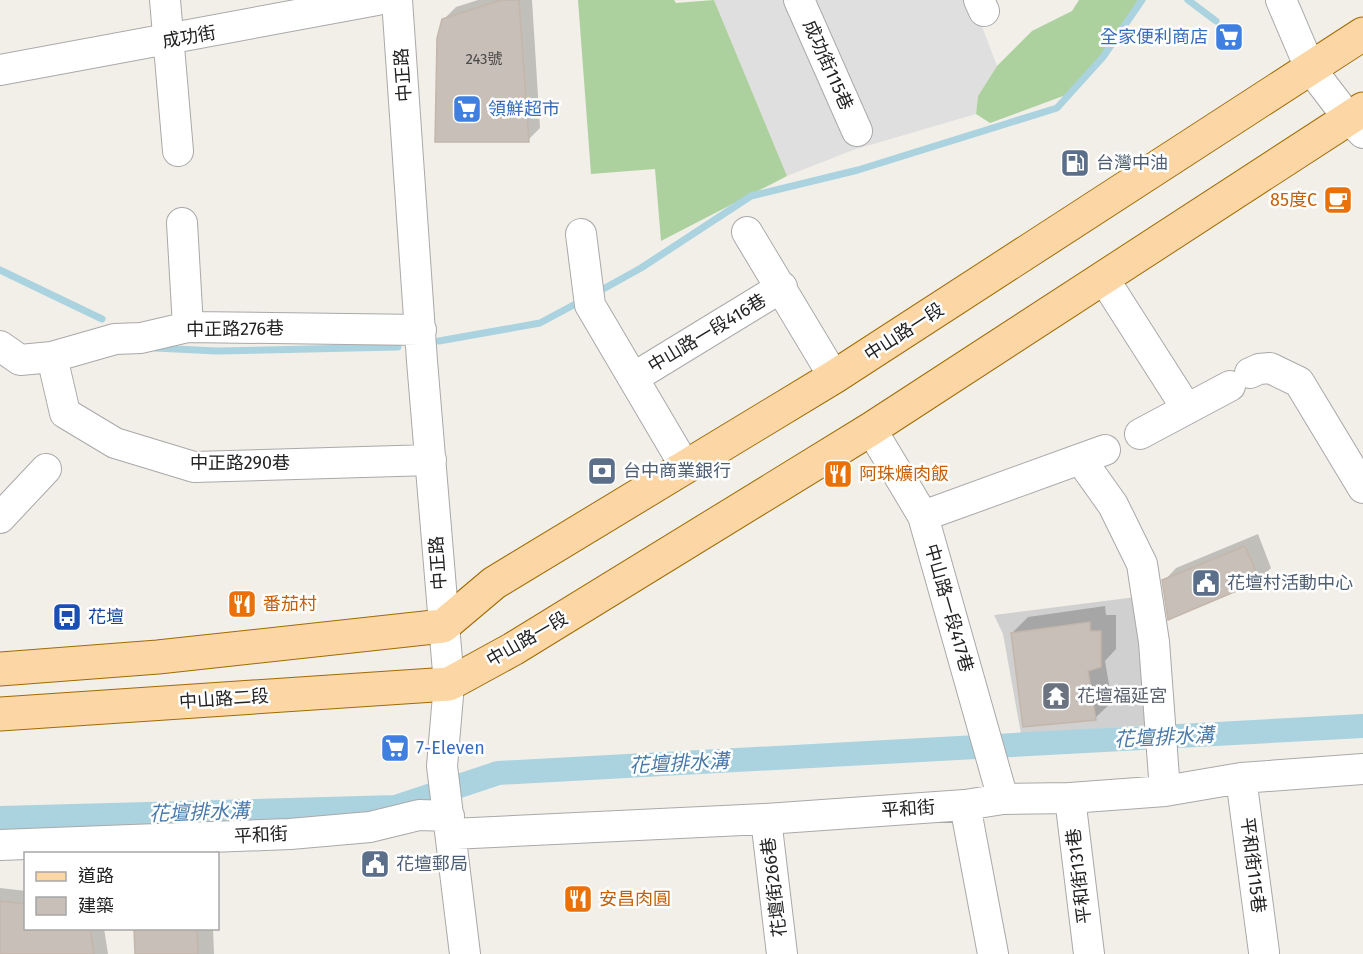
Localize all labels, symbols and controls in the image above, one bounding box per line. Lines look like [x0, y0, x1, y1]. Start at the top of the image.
street label: 成功街115巷 [798, 17, 858, 113]
street label: 成功街 [161, 21, 217, 53]
supermarket icon: 全家便利商店 [1213, 21, 1245, 53]
place label: 全家便利商店 [1100, 26, 1208, 48]
street label: 中正路 [390, 47, 416, 103]
house number: 243號 [465, 50, 503, 68]
supermarket icon: 領鮮超市 [451, 93, 483, 125]
place label: 領鮮超市 [488, 98, 560, 120]
fuel station icon: 台灣中油 [1059, 147, 1091, 179]
place label: 台灣中油 [1096, 152, 1168, 174]
cafe icon: 85度C [1322, 184, 1354, 216]
place label: 85度C [1270, 189, 1317, 211]
street label: 中山路一段416巷 [644, 289, 770, 377]
street label: 中山路一段 [860, 298, 948, 366]
street label: 中正路276巷 [186, 317, 284, 341]
street label: 中正路290巷 [190, 452, 290, 474]
bank icon: 台中商業銀行 [586, 455, 618, 487]
restaurant icon: 阿珠爌肉飯 [822, 458, 854, 490]
place label: 台中商業銀行 [623, 460, 731, 482]
place label: 阿珠爌肉飯 [859, 463, 949, 485]
street label: 中正路 [425, 535, 451, 591]
street label: 中山路一段417巷 [920, 541, 978, 675]
public building icon: 花壇村活動中心 [1190, 567, 1222, 599]
place label: 花壇村活動中心 [1227, 572, 1353, 594]
restaurant icon: 番茄村 [226, 588, 258, 620]
place label: 番茄村 [263, 593, 317, 615]
bus stop icon: 花壇 [51, 601, 83, 633]
place label: 花壇 [88, 606, 124, 628]
street label: 中山路一段 [483, 607, 571, 671]
temple icon: 花壇福延宮 [1040, 680, 1072, 712]
street label: 中山路二段 [178, 685, 270, 713]
place label: 花壇福延宮 [1077, 685, 1167, 707]
water label: 花壇排水溝 [1113, 722, 1218, 752]
supermarket icon: 7-Eleven [379, 732, 411, 764]
place label: 7-Eleven [416, 737, 485, 759]
water label: 花壇排水溝 [628, 748, 733, 778]
street label: 平和街 [880, 796, 936, 822]
water label: 花壇排水溝 [149, 798, 252, 826]
street label: 平和街115巷 [1236, 816, 1270, 914]
street label: 平和街 [233, 823, 289, 847]
street label: 平和街131巷 [1062, 827, 1096, 925]
street label: 花壇街266巷 [757, 836, 791, 938]
public building icon: 花壇郵局 [359, 848, 391, 880]
legend [24, 852, 219, 930]
place label: 花壇郵局 [396, 853, 468, 875]
text: 道路 [78, 865, 114, 887]
restaurant icon: 安昌肉圓 [562, 883, 594, 915]
place label: 安昌肉圓 [599, 888, 671, 910]
text: 建築 [78, 895, 114, 917]

